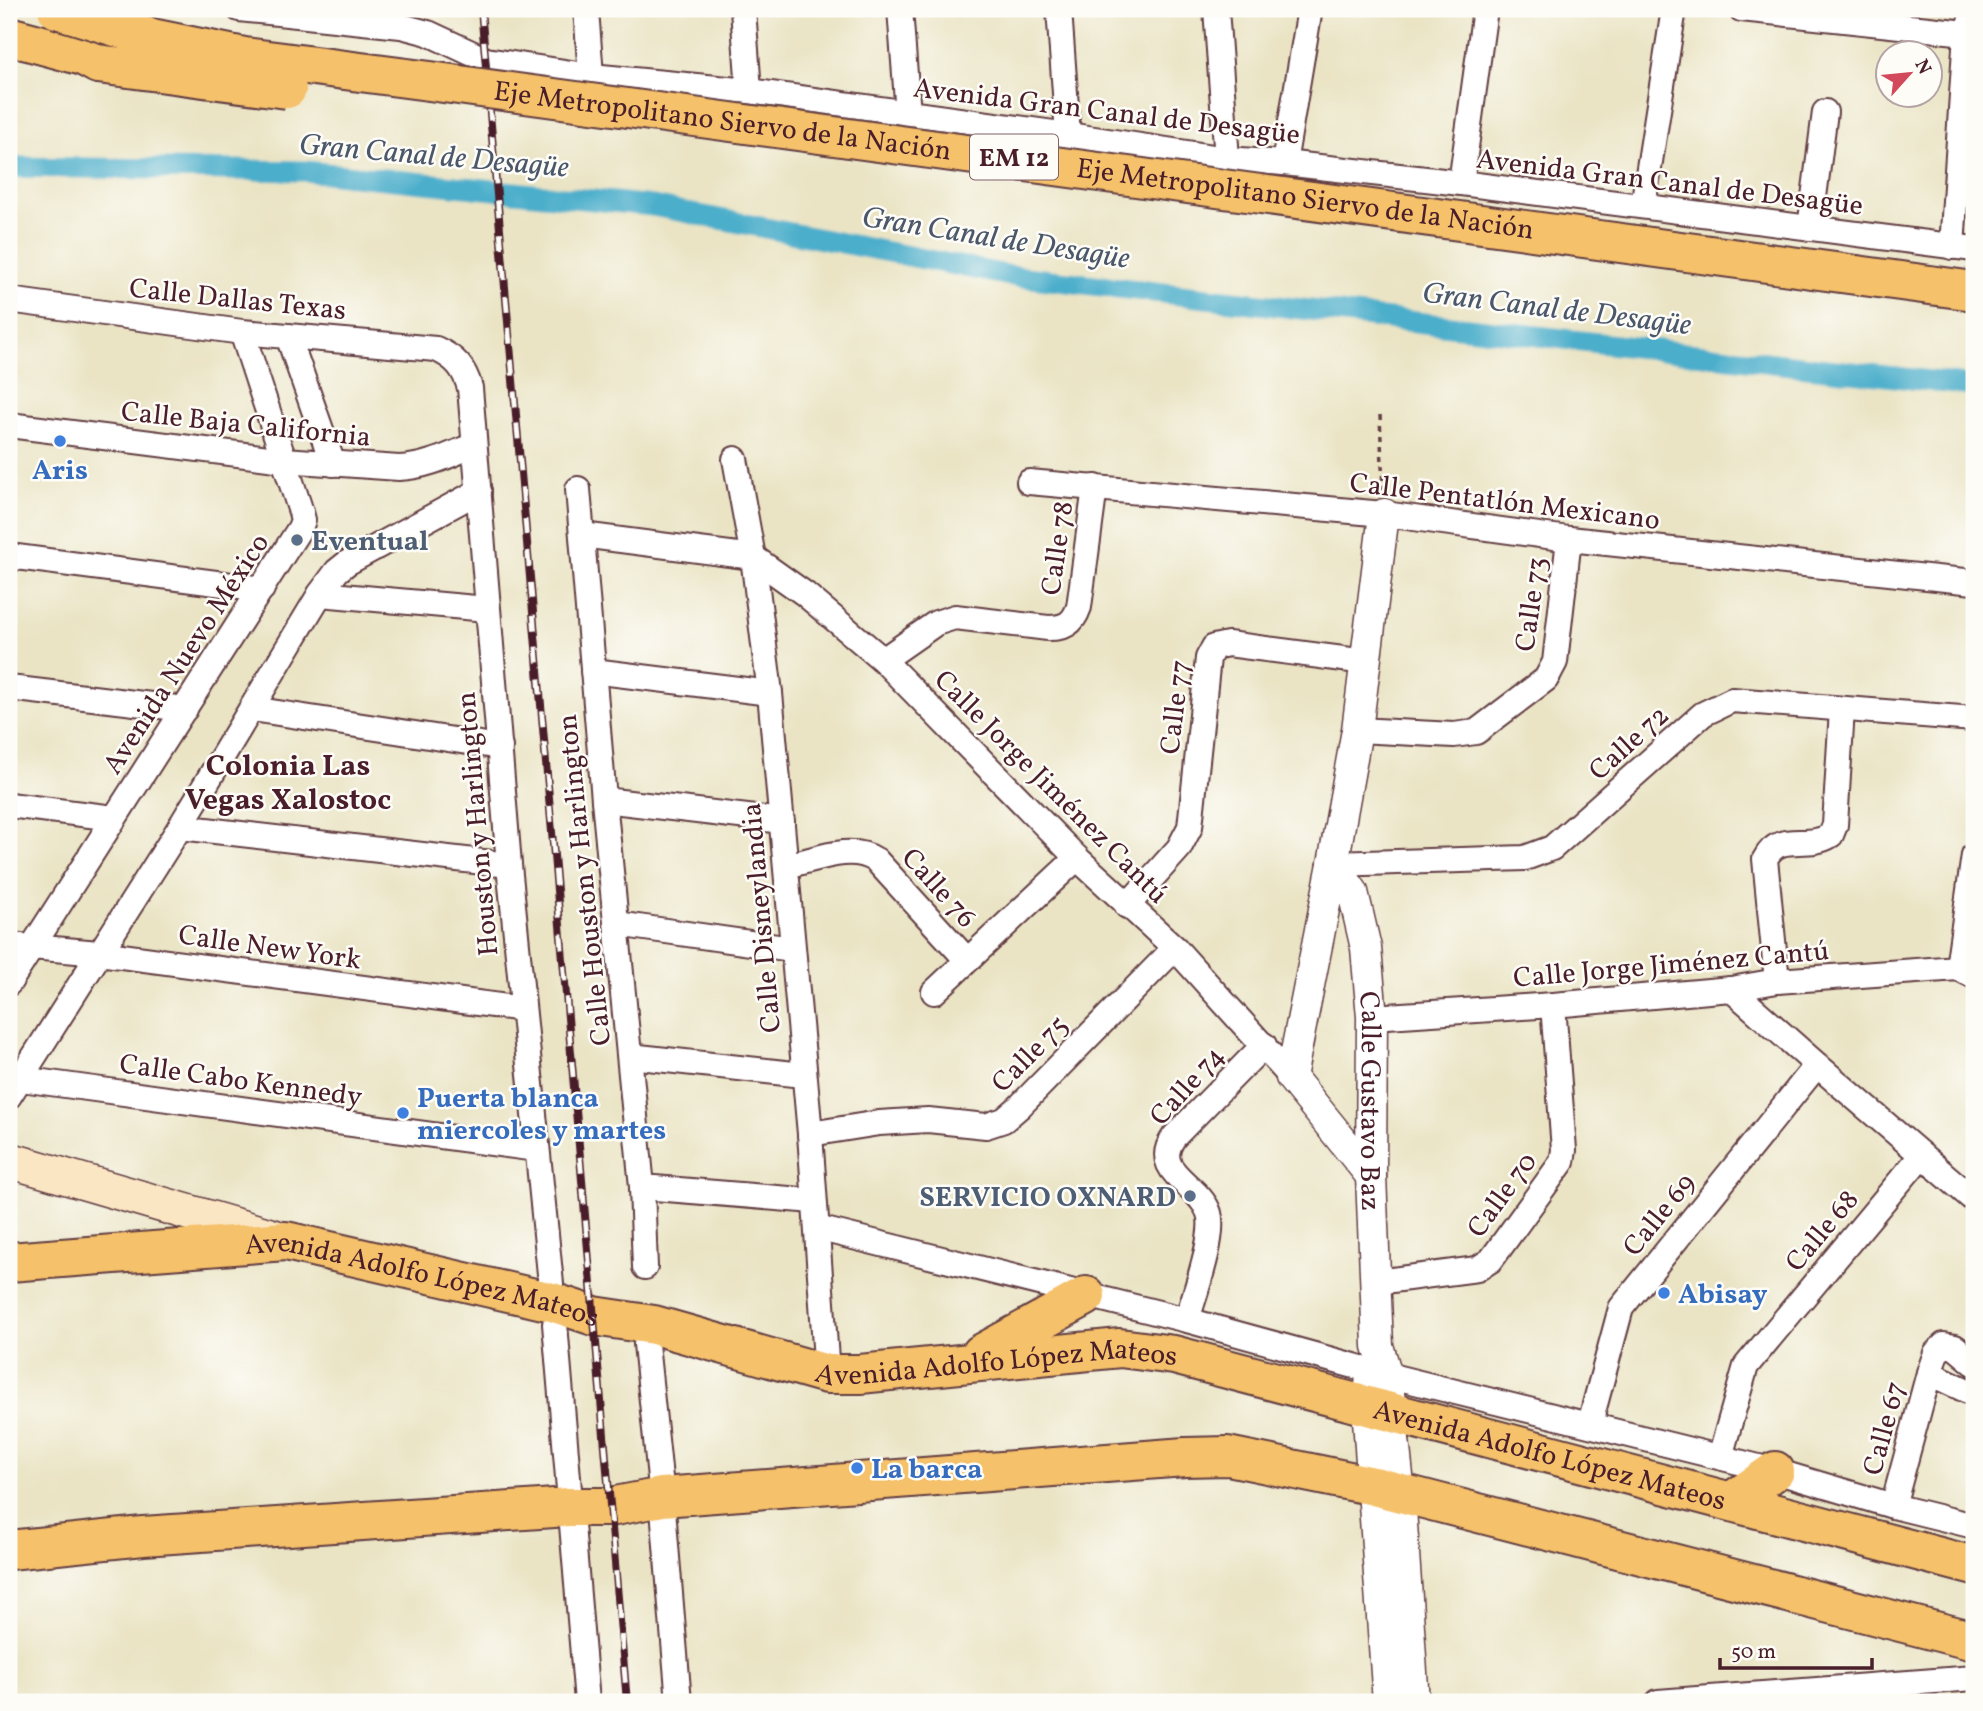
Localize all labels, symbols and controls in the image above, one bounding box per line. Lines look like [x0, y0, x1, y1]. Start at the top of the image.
north arrow [1874, 38, 1944, 108]
text: N [1908, 55, 1937, 79]
street label: Avenida Gran Canal de Desagüe [911, 69, 1302, 156]
street label: Eje Metropolitano Siervo de la Nación [491, 73, 954, 172]
water label: Gran Canal de Desagüe [297, 124, 570, 190]
road number: EM 12 [970, 134, 1058, 180]
street label: Avenida Gran Canal de Desagüe [1474, 140, 1865, 227]
street label: Eje Metropolitano Siervo de la Nación [1074, 150, 1536, 251]
water label: Gran Canal de Desagüe [859, 197, 1133, 281]
street label: Calle Dallas Texas [127, 270, 348, 331]
water label: Gran Canal de Desagüe [1420, 273, 1694, 347]
street label: Calle Baja California [119, 393, 373, 458]
marker: Aris [52, 433, 68, 449]
place label: Aris [32, 452, 88, 491]
street label: Calle Pentatlón Mexicano [1347, 464, 1662, 541]
street label: Calle 78 [1033, 499, 1084, 598]
place label: Eventual [311, 523, 429, 562]
street label: Avenida Nuevo México [94, 526, 280, 782]
marker: Eventual [289, 532, 305, 548]
street label: Calle 73 [1507, 555, 1558, 654]
street label: Calle 77 [1151, 658, 1202, 757]
street label: Calle Jorge Jiménez Cantú [924, 662, 1176, 914]
street label: Houston y Harlington [448, 690, 509, 958]
street label: Calle 72 [1581, 697, 1678, 790]
street label: Calle Houston y Harlington [549, 712, 622, 1047]
district label: Colonia Las Vegas Xalostoc [185, 746, 391, 822]
street label: Calle Disneylandia [733, 801, 792, 1034]
street label: Calle 76 [892, 840, 985, 937]
street label: Calle New York [176, 916, 364, 981]
street label: Calle Jorge Jiménez Cantú [1512, 932, 1831, 999]
street label: Calle Gustavo Baz [1348, 990, 1389, 1211]
street label: Calle 75 [983, 1007, 1078, 1102]
street label: Calle 74 [1141, 1038, 1234, 1135]
street label: Calle Cabo Kennedy [117, 1045, 365, 1118]
place label: Puerta blanca miercoles y martes [417, 1080, 666, 1151]
marker: Puerta blanca miercoles y martes [395, 1105, 411, 1121]
street label: Calle 70 [1459, 1145, 1547, 1246]
street label: Calle 69 [1614, 1166, 1705, 1265]
place label: SERVICIO OXNARD [919, 1179, 1176, 1218]
street label: Calle 68 [1777, 1182, 1869, 1281]
marker: SERVICIO OXNARD [1182, 1188, 1198, 1204]
street label: Avenida Adolfo López Mateos [243, 1224, 604, 1338]
place label: Abisay [1678, 1276, 1768, 1315]
marker: Abisay [1656, 1285, 1672, 1301]
street label: Avenida Adolfo López Mateos [810, 1330, 1180, 1398]
street label: Calle 67 [1854, 1377, 1917, 1480]
street label: Avenida Adolfo López Mateos [1369, 1391, 1730, 1522]
place label: La barca [871, 1451, 982, 1490]
marker: La barca [849, 1460, 865, 1476]
scale bar [1720, 1627, 1873, 1671]
text: 50 m [1731, 1638, 1776, 1667]

